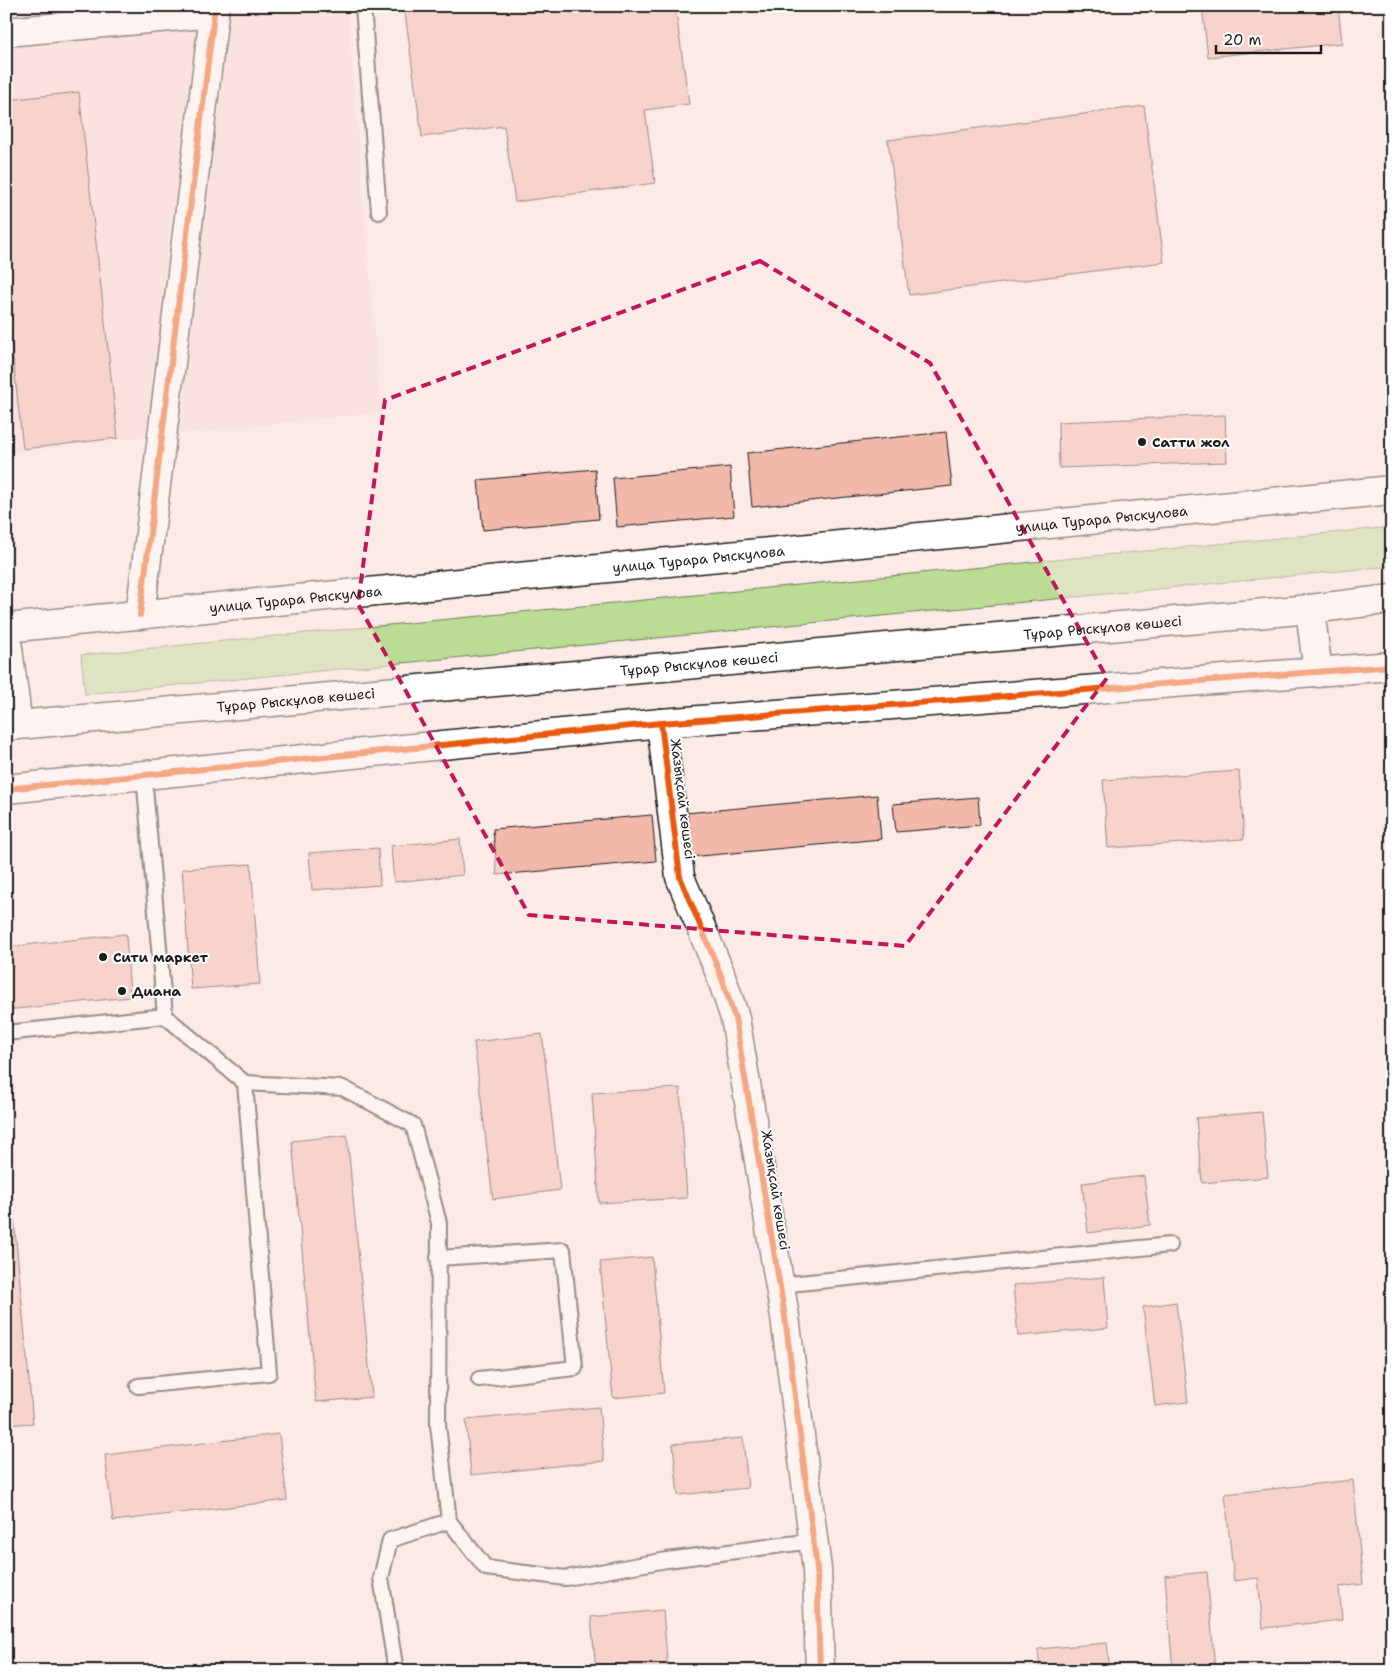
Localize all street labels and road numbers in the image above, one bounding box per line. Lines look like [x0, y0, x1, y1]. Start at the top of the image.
street label: улица Турара Рыскулова [1015, 501, 1189, 536]
street label: улица Турара Рыскулова [612, 541, 786, 577]
street label: улица Турара Рыскулова [209, 582, 383, 617]
street label: Тұрар Рыскұлов көшесі [1023, 612, 1182, 644]
street label: Тұрар Рыскұлов көшесі [619, 648, 779, 680]
street label: Тұрар Рыскұлов көшесі [216, 684, 376, 716]
street label: Жазықсай көшесі [667, 737, 699, 861]
street label: Жазықсай көшесі [758, 1128, 794, 1252]

